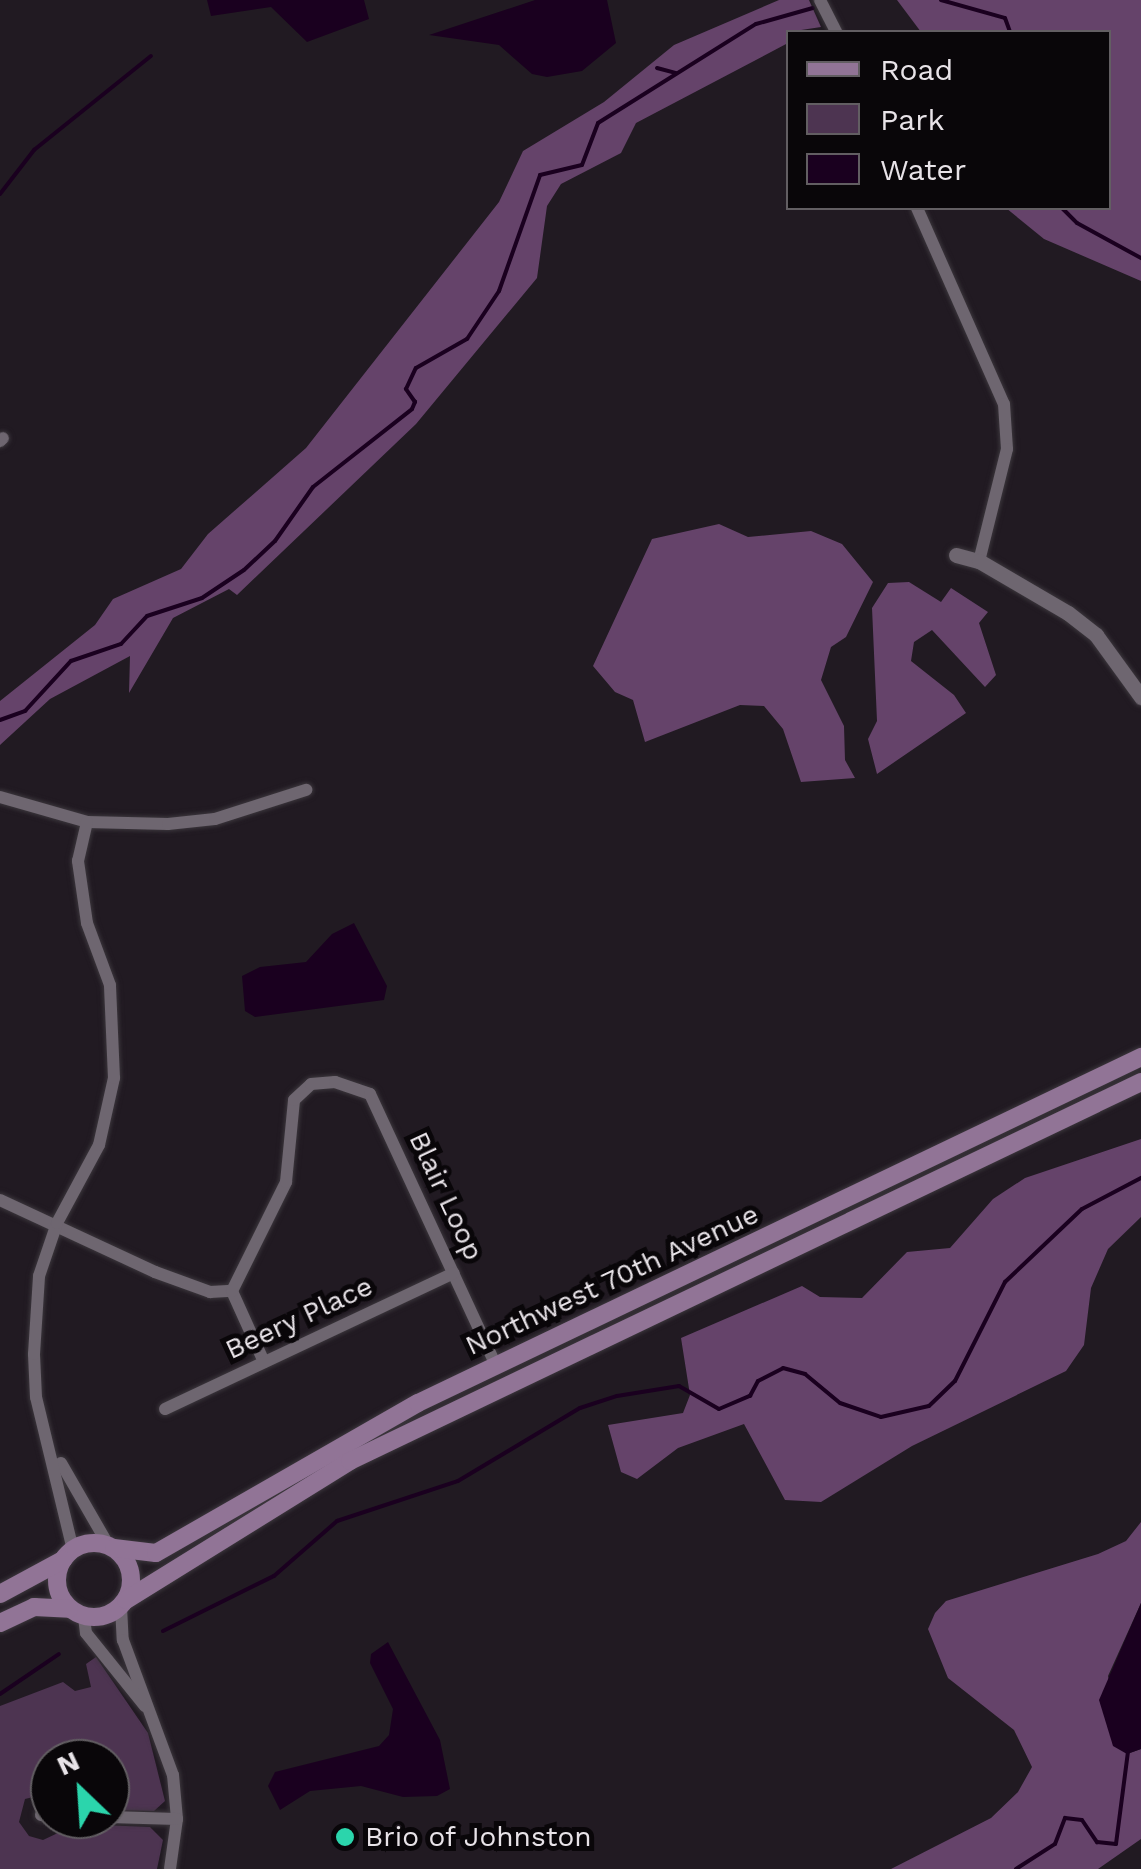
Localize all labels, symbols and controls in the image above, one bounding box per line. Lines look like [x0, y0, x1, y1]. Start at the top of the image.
legend [786, 30, 1111, 210]
text: Road [880, 52, 953, 87]
text: Park [880, 102, 945, 137]
text: Water [880, 152, 966, 187]
street label: Blair Loop [401, 1126, 491, 1266]
street label: Northwest 70th Avenue [459, 1197, 765, 1363]
street label: Beery Place [220, 1269, 378, 1367]
north arrow [30, 1739, 130, 1839]
text: N [52, 1744, 84, 1783]
place label: Brio of Johnston [365, 1820, 593, 1854]
marker: Brio of Johnston [334, 1826, 356, 1848]

